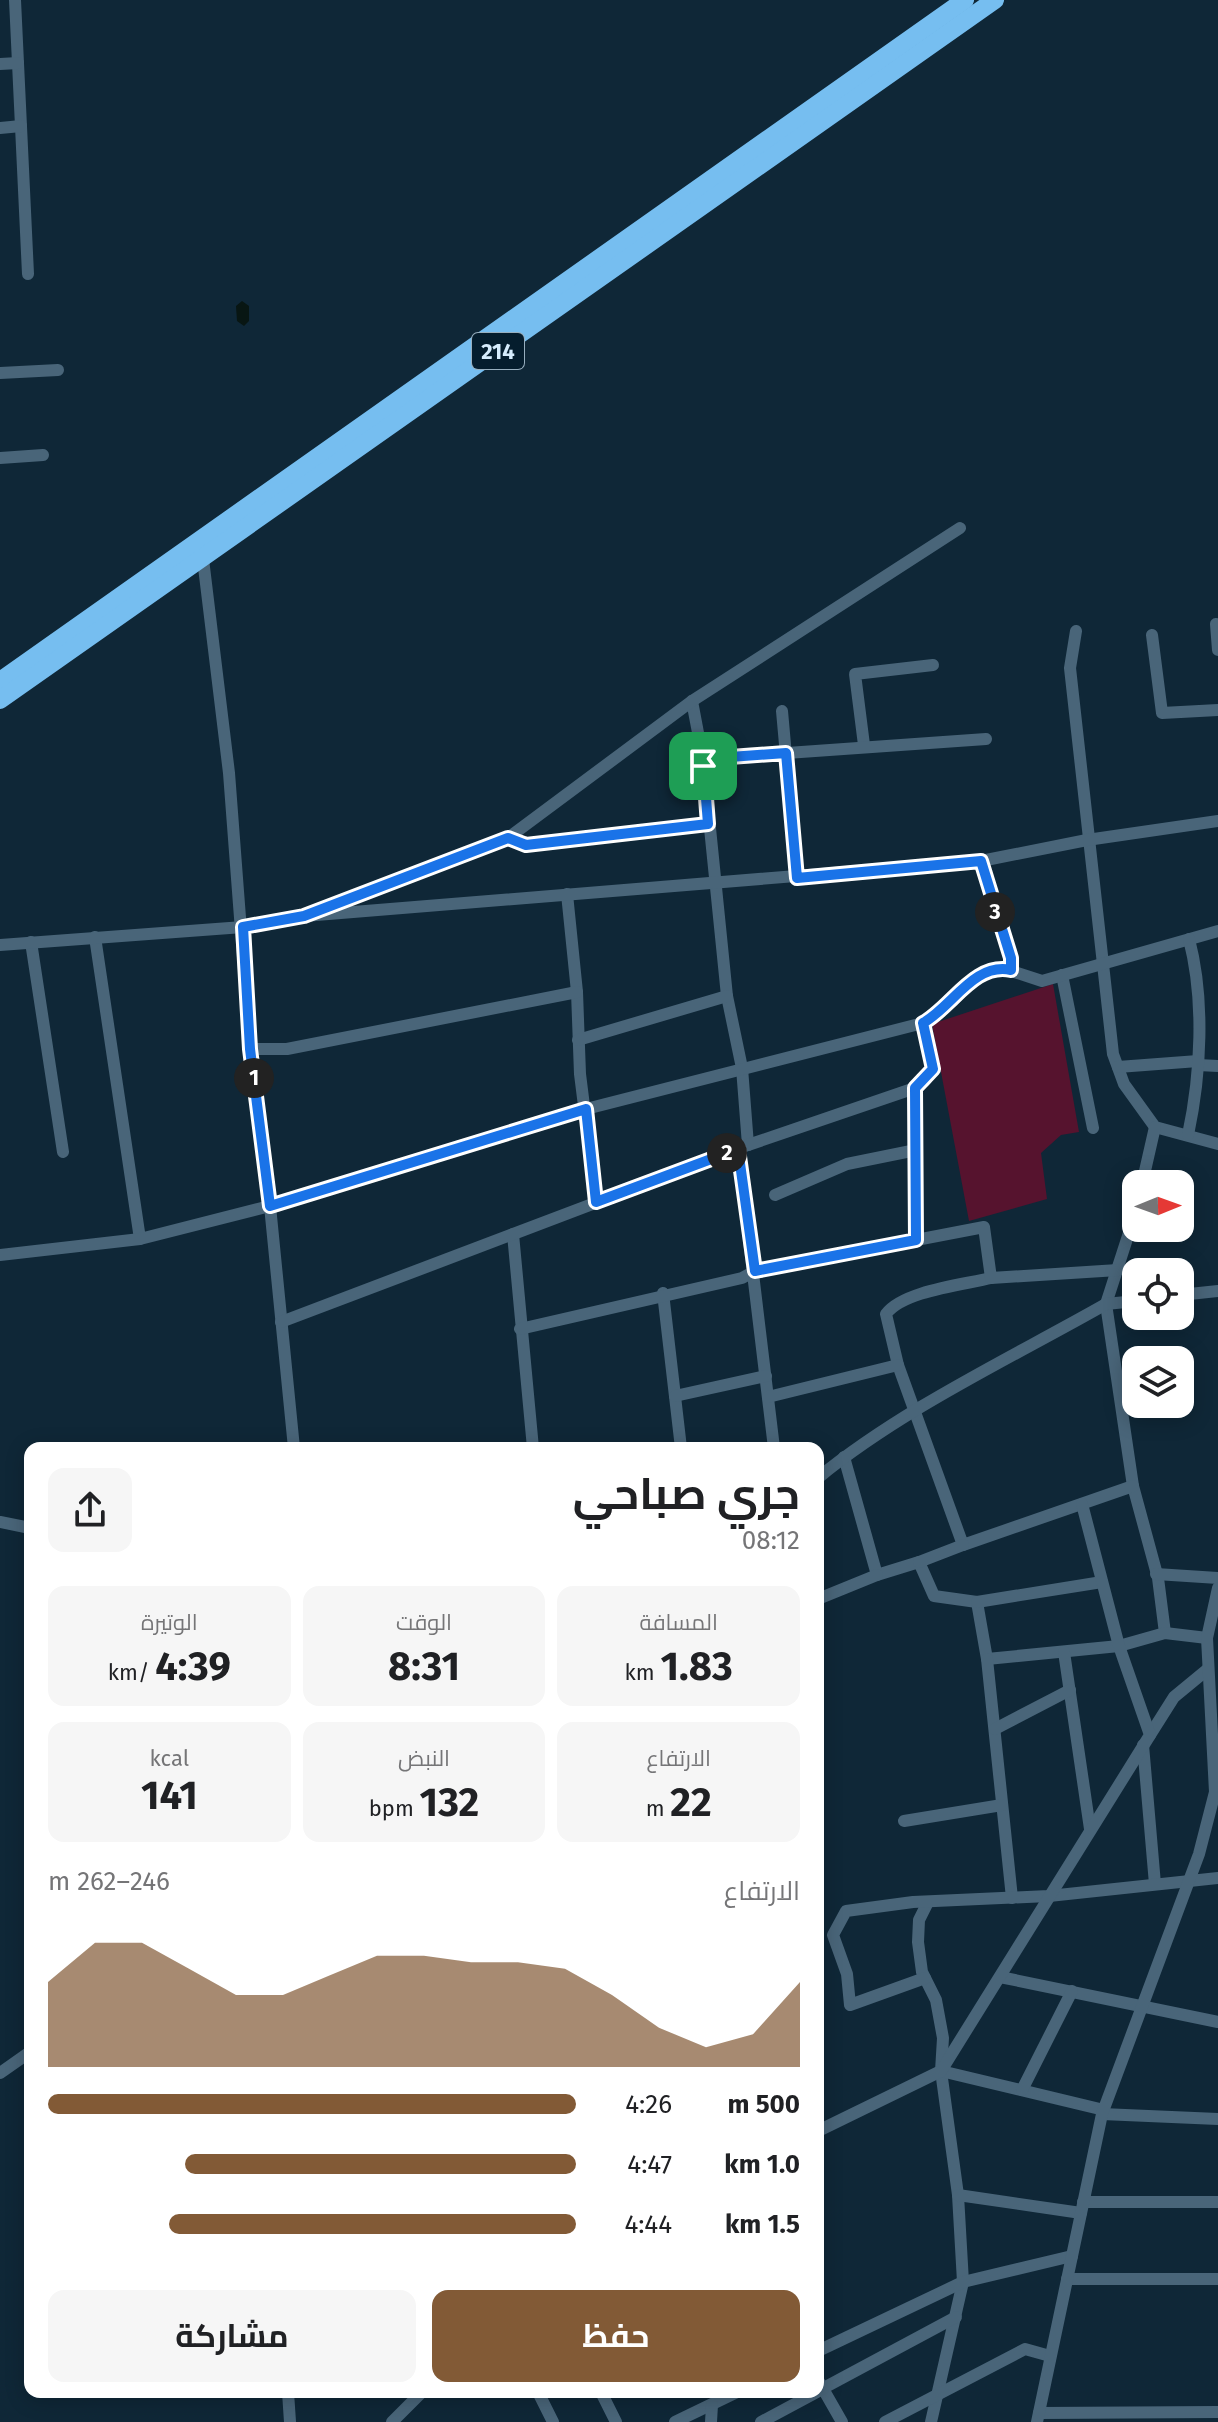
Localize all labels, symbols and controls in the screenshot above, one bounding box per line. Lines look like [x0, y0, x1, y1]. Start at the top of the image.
road number: 214 [472, 333, 524, 369]
pin [669, 732, 737, 800]
icon: arrive [681, 744, 725, 788]
pin: 3 [975, 892, 1015, 932]
text: 3 [989, 898, 1001, 925]
pin: 1 [234, 1058, 274, 1098]
text: 1 [249, 1064, 259, 1091]
pin: 2 [707, 1133, 747, 1173]
text: 2 [721, 1139, 733, 1166]
north arrow [1122, 1170, 1194, 1242]
map controls [1122, 1170, 1194, 1418]
button: locate [1122, 1258, 1194, 1330]
button: layers [1122, 1346, 1194, 1418]
button: share [48, 1468, 132, 1552]
text: جري صباحي [573, 1468, 800, 1521]
text: 08:12 [742, 1525, 800, 1556]
text: الوتيرة [141, 1609, 198, 1636]
text: الوقت [396, 1609, 452, 1636]
text: المسافة [640, 1609, 718, 1636]
text: 4:39 [155, 1643, 231, 1691]
text: 8:31 [388, 1643, 460, 1691]
text: 1.83 [661, 1643, 733, 1691]
text: /km [108, 1659, 155, 1686]
text: km [625, 1659, 661, 1686]
text: kcal [150, 1745, 189, 1772]
text: النبض [398, 1745, 450, 1772]
text: الارتفاع [646, 1745, 711, 1772]
text: 141 [141, 1772, 198, 1820]
text: 132 [420, 1779, 479, 1827]
text: 22 [670, 1779, 712, 1827]
text: bpm [369, 1795, 420, 1822]
text: m [646, 1795, 670, 1822]
text: 246–262 m [48, 1866, 170, 1897]
text: الارتفاع [724, 1876, 800, 1907]
text: 4:26 [625, 2089, 672, 2120]
text: 500 m [727, 2089, 800, 2120]
text: 4:47 [627, 2149, 672, 2180]
text: 1.0 km [724, 2149, 800, 2180]
text: 4:44 [624, 2209, 672, 2240]
text: 1.5 km [725, 2209, 800, 2240]
button: مشاركة [48, 2290, 416, 2382]
button: حفظ [432, 2290, 800, 2382]

